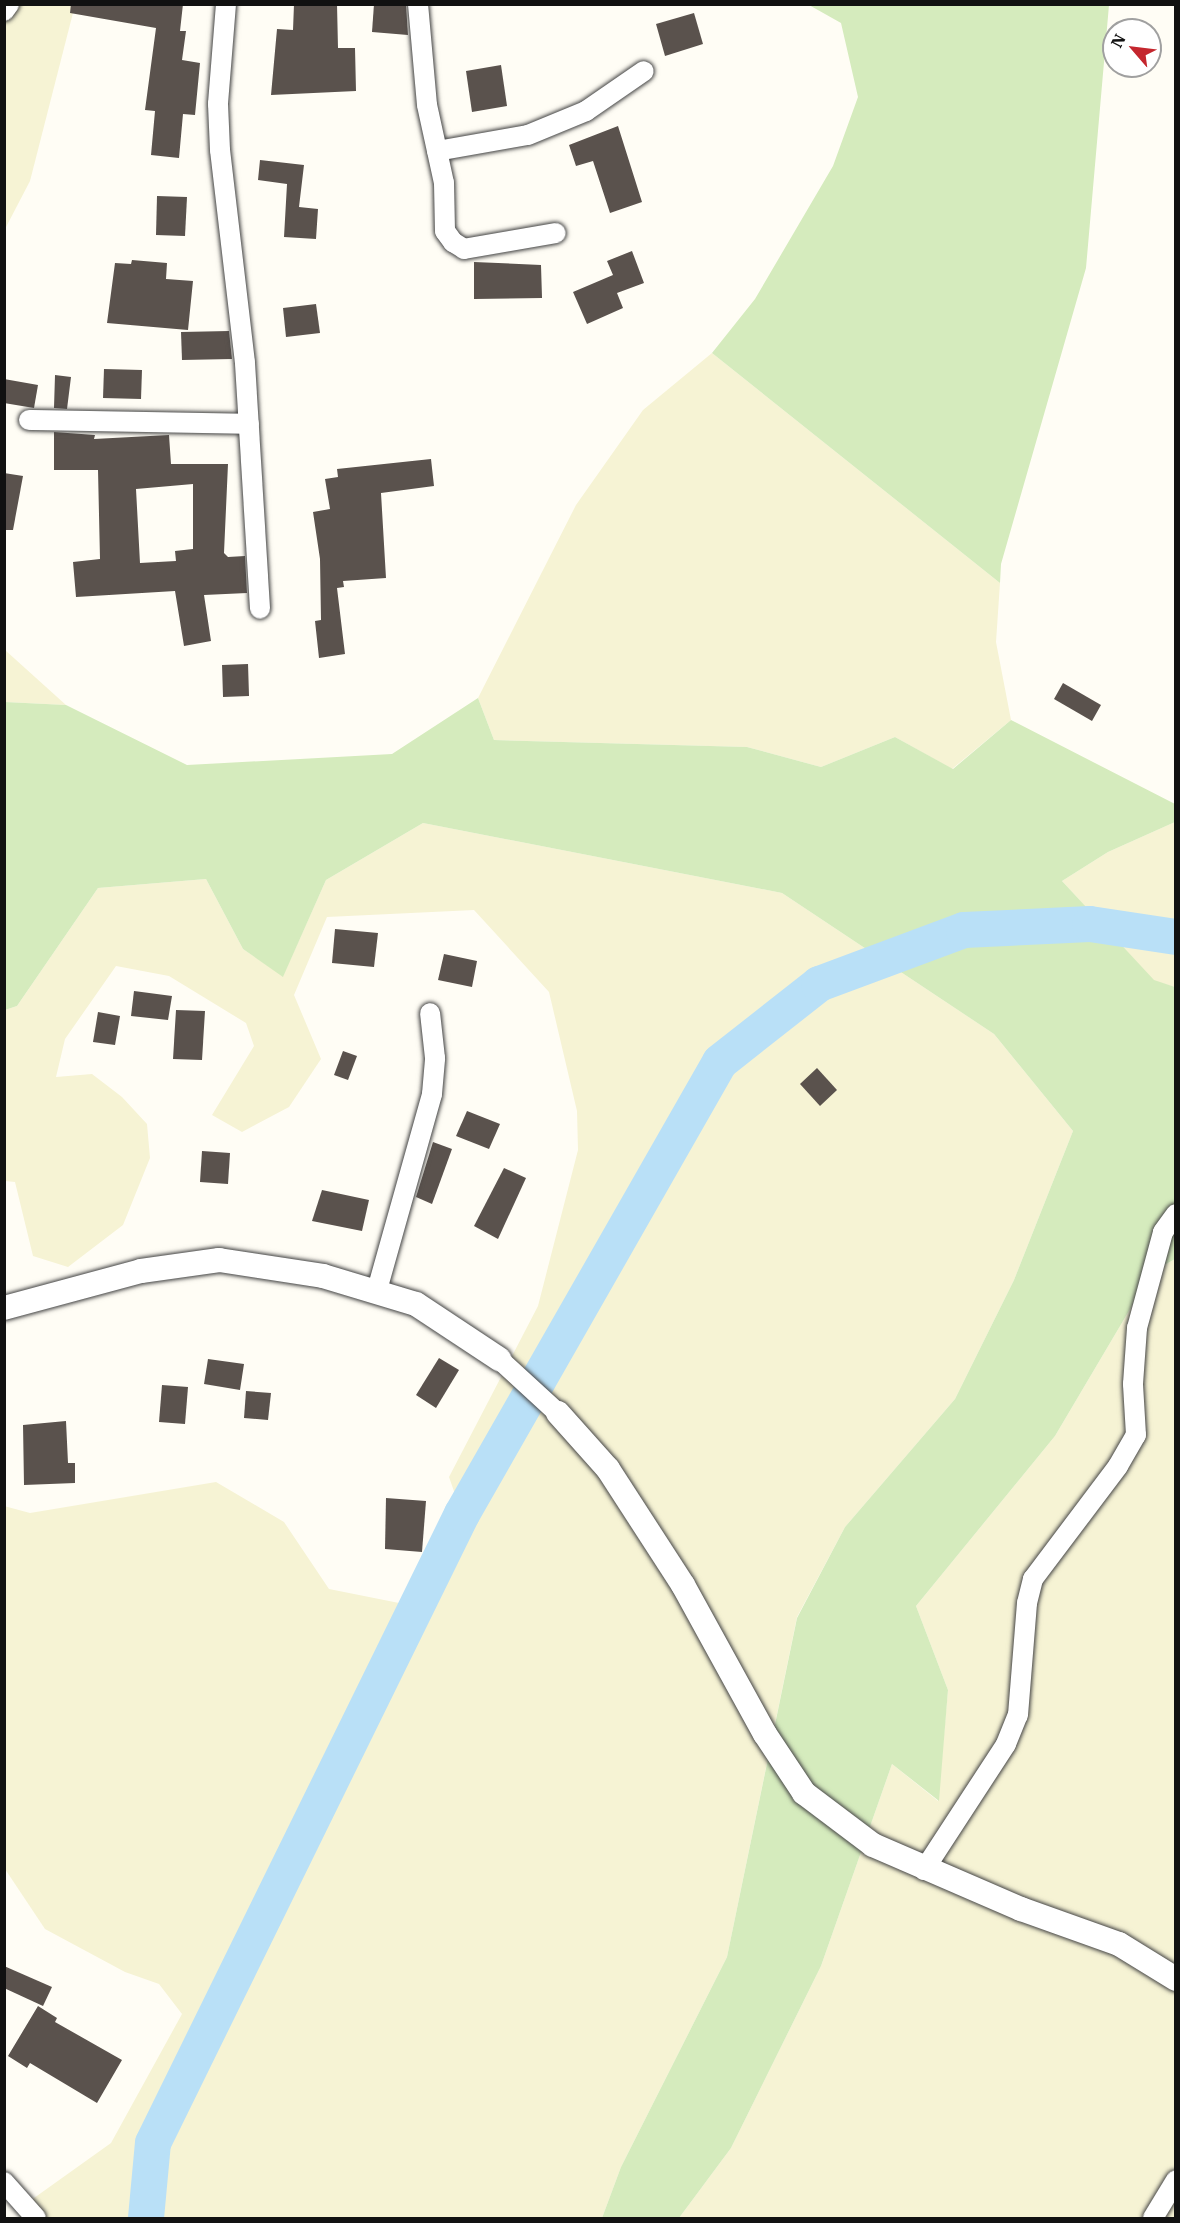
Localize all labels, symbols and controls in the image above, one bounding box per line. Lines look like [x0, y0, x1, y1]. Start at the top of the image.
north arrow [1102, 18, 1162, 78]
text: N [1106, 30, 1130, 51]

